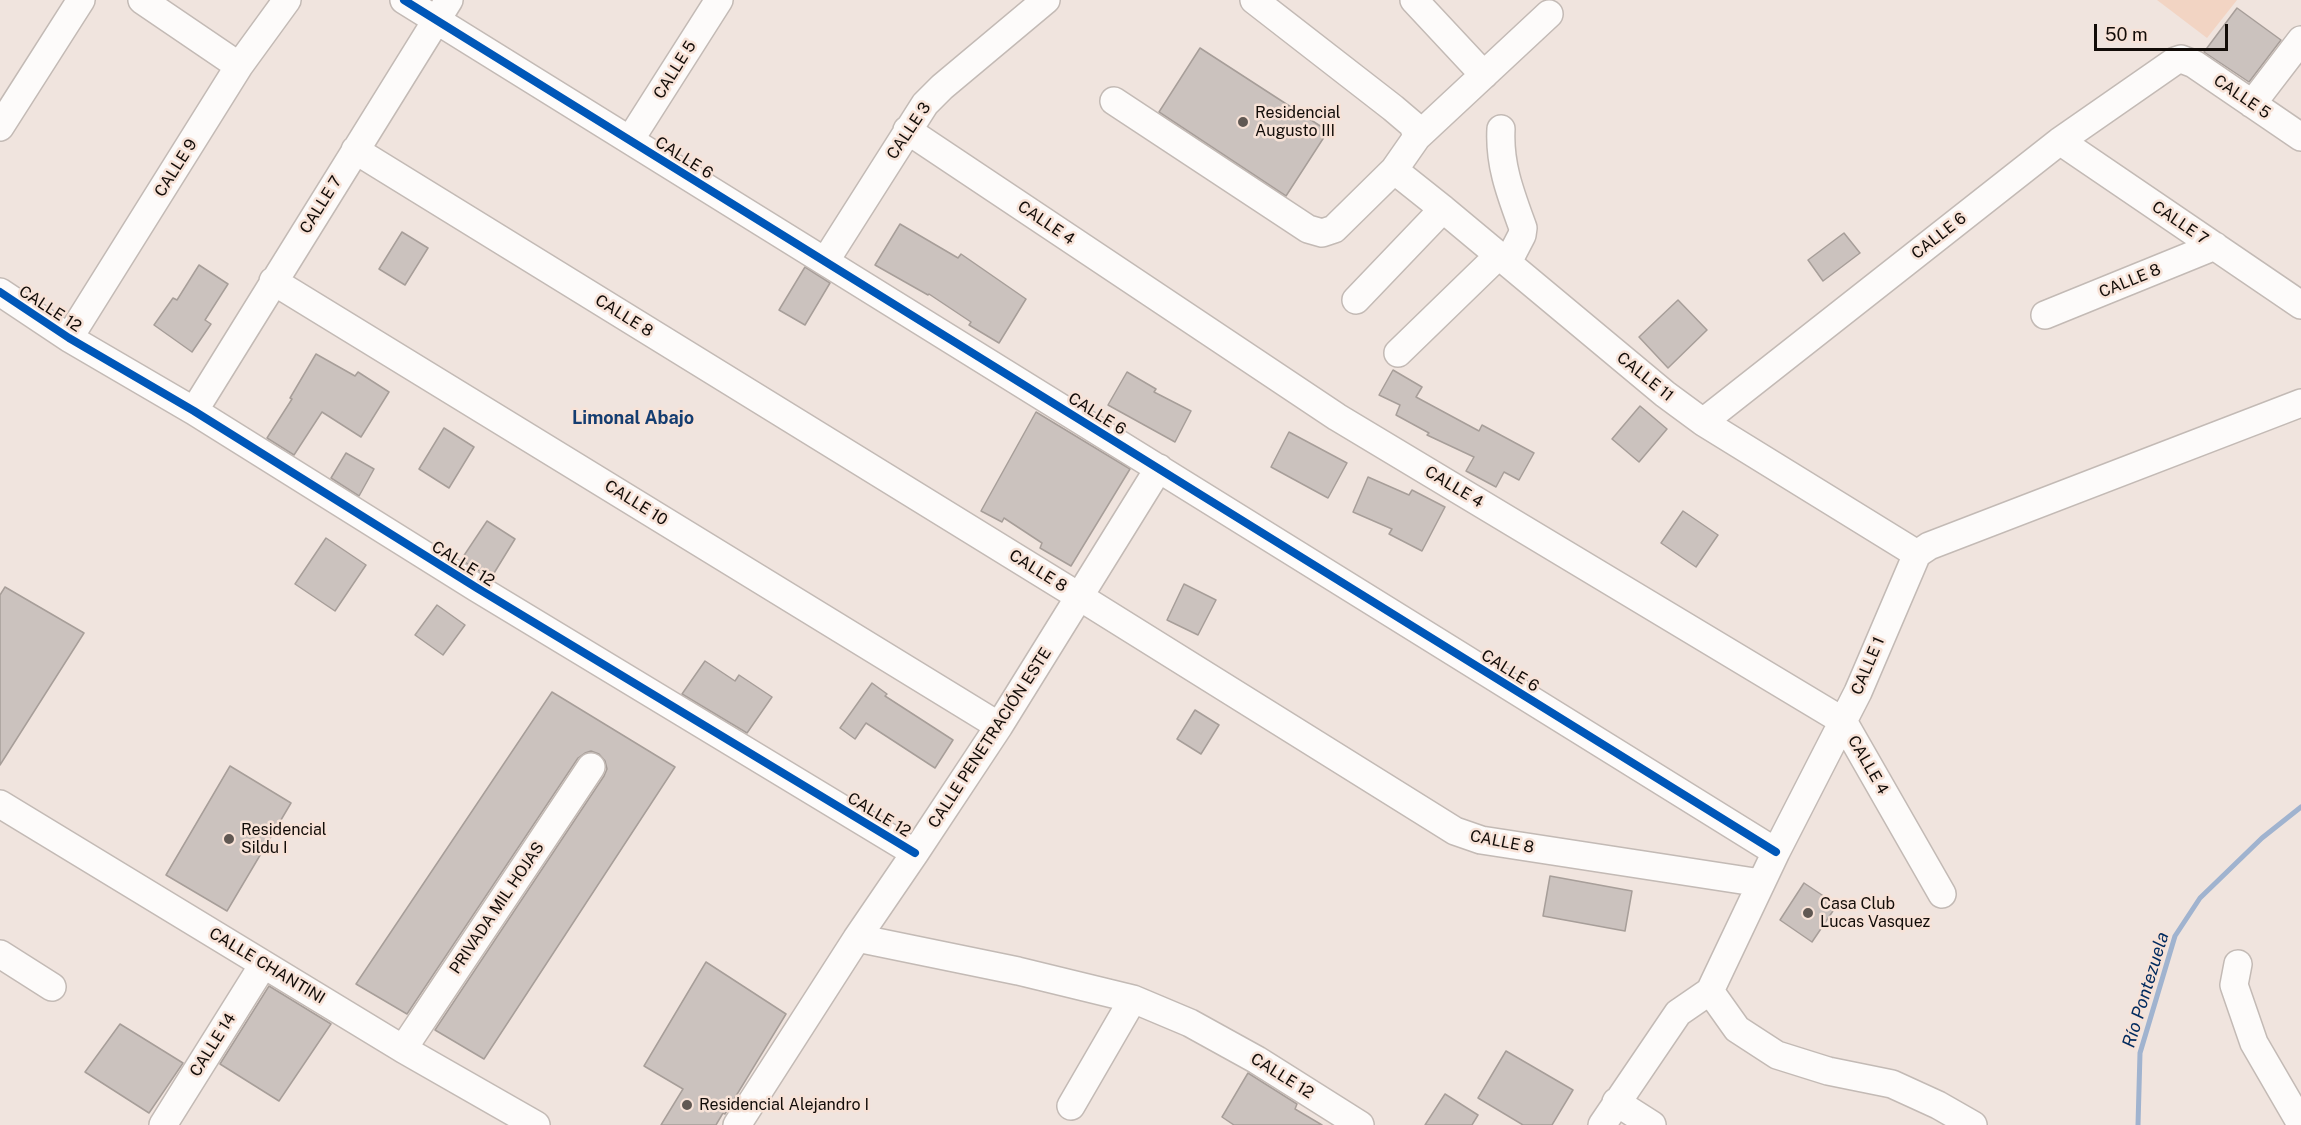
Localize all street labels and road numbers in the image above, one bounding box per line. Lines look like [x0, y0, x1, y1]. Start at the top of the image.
street label: CALLE 5 [650, 37, 700, 103]
street label: CALLE 5 [2210, 71, 2274, 123]
street label: CALLE 3 [883, 99, 935, 163]
street label: CALLE 6 [652, 133, 716, 183]
street label: CALLE 9 [151, 136, 201, 200]
street label: CALLE 7 [296, 173, 346, 237]
street label: CALLE 4 [1014, 197, 1078, 249]
street label: CALLE 7 [2148, 197, 2212, 249]
street label: CALLE 6 [1908, 209, 1970, 263]
street label: CALLE 8 [2096, 260, 2164, 302]
street label: CALLE 12 [15, 282, 85, 336]
street label: CALLE 8 [591, 291, 657, 341]
street label: CALLE 11 [1613, 348, 1677, 406]
street label: CALLE 6 [1065, 389, 1129, 439]
street label: CALLE 4 [1421, 462, 1487, 512]
street label: CALLE 10 [601, 476, 671, 530]
street label: CALLE 12 [428, 537, 498, 591]
street label: CALLE 8 [1005, 546, 1071, 596]
street label: CALLE 1 [1847, 634, 1889, 698]
street label: CALLE PENETRACIÓN ESTE [924, 644, 1056, 832]
street label: CALLE 6 [1478, 646, 1542, 696]
street label: CALLE 4 [1844, 732, 1892, 798]
street label: CALLE 12 [844, 789, 914, 841]
street label: CALLE 8 [1468, 826, 1536, 858]
street label: PRIVADA MIL HOJAS [446, 838, 548, 978]
street label: CALLE CHANTINI [206, 924, 328, 1008]
street label: CALLE 14 [186, 1010, 240, 1080]
street label: CALLE 12 [1247, 1049, 1317, 1103]

